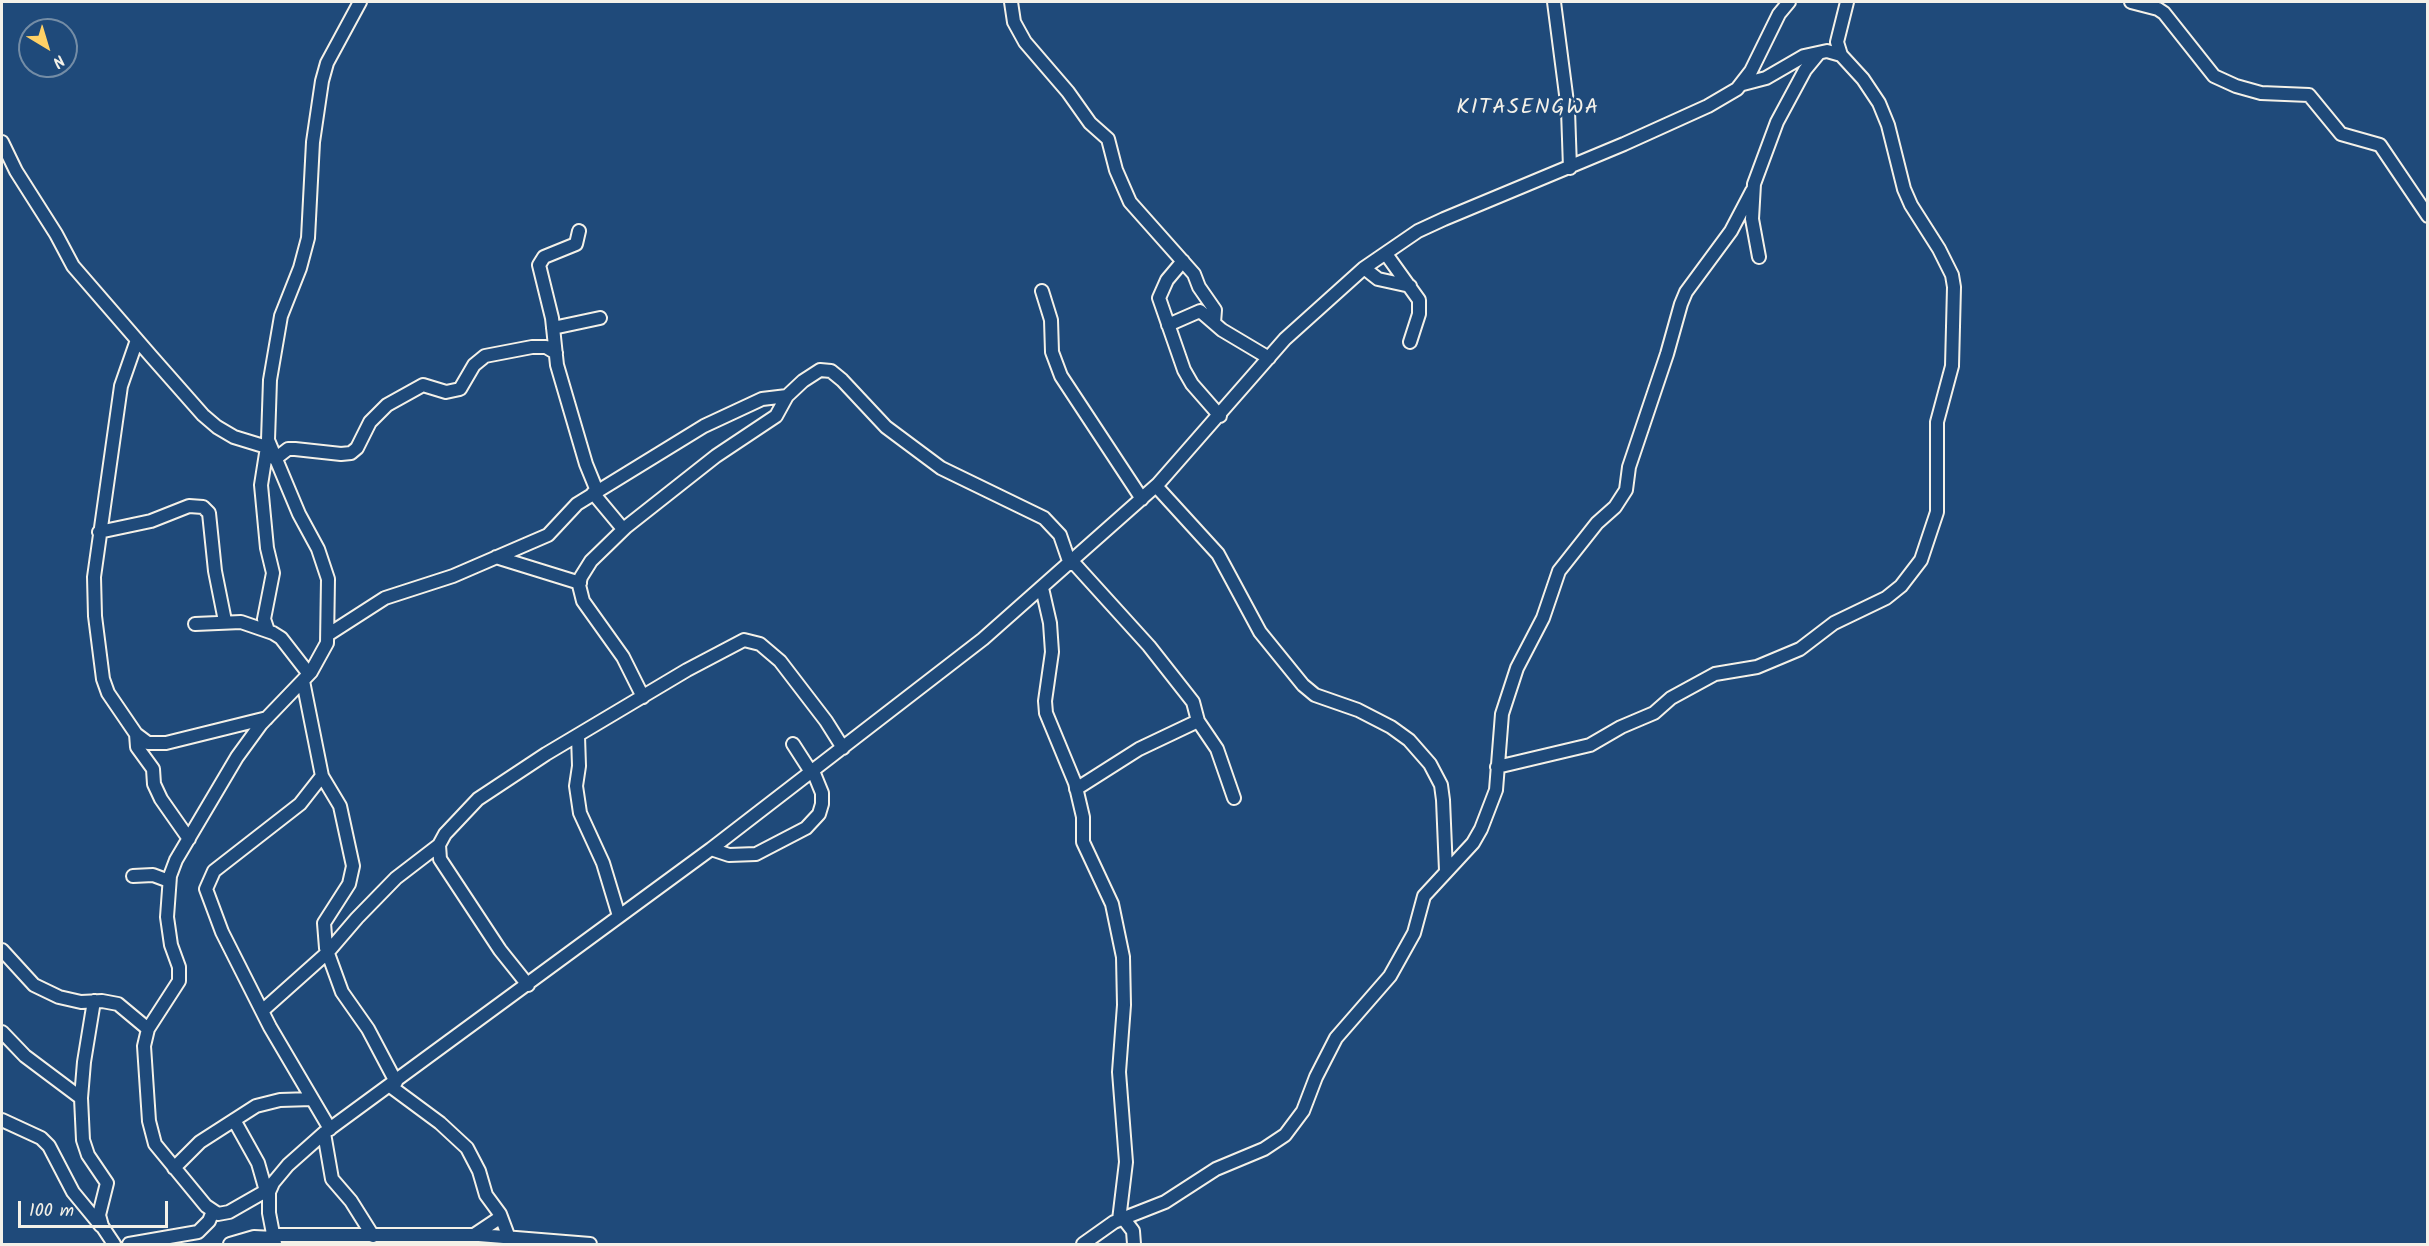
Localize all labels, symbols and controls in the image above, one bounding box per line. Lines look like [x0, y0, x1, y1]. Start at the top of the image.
north arrow [18, 18, 78, 78]
text: N [46, 48, 70, 74]
district label: KITASENGWA [1456, 96, 1600, 122]
scale bar [21, 1189, 171, 1227]
text: 100 m [29, 1197, 74, 1226]

